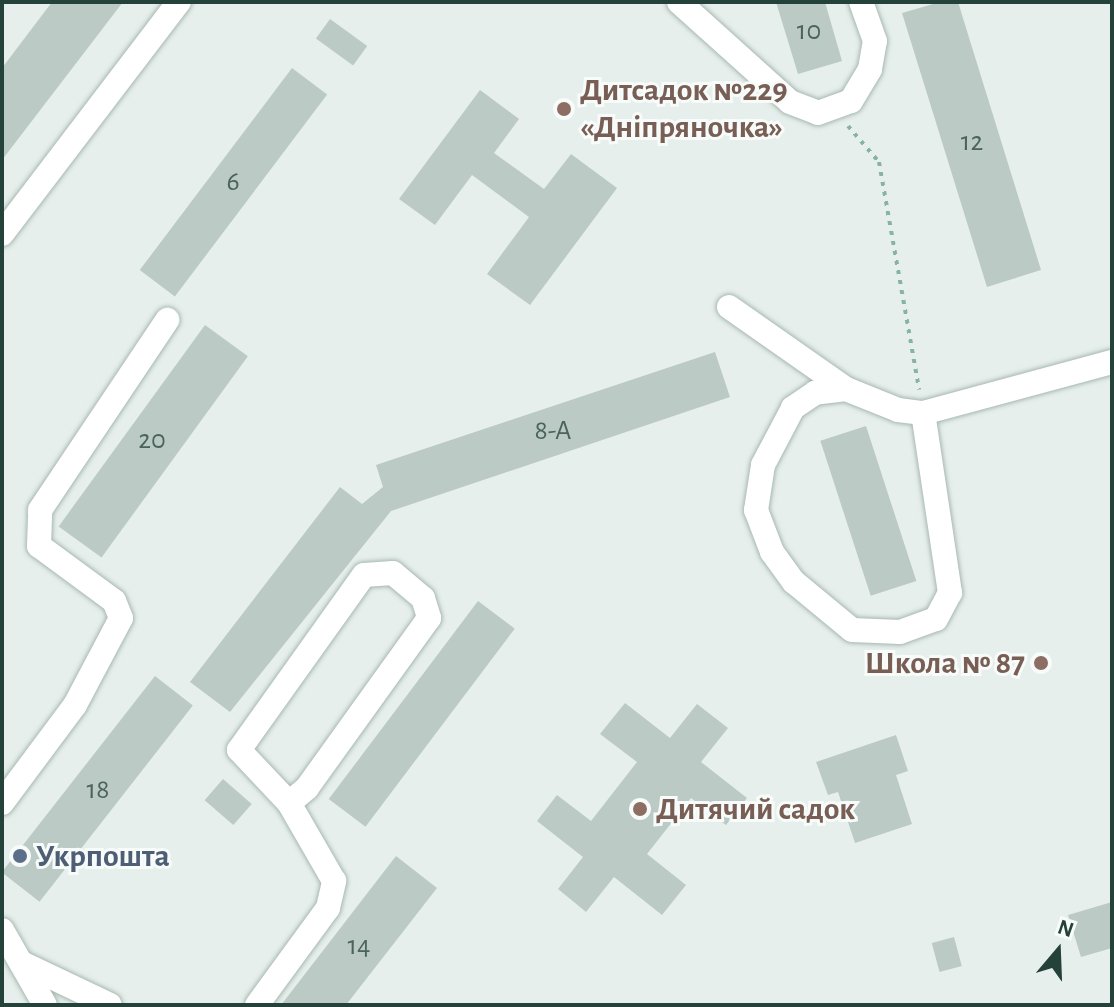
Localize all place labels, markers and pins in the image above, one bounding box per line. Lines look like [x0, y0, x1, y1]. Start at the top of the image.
place label: Дитсадок №229 «Дніпряночка» [580, 72, 788, 147]
marker: Дитсадок №229 «Дніпряночка» [555, 100, 573, 118]
place label: Школа № 87 [865, 644, 1025, 682]
marker: Школа № 87 [1032, 654, 1050, 672]
place label: Дитячий садок [656, 790, 855, 828]
marker: Дитячий садок [631, 800, 649, 818]
place label: Укрпошта [36, 837, 170, 875]
marker: Укрпошта [11, 847, 29, 865]

